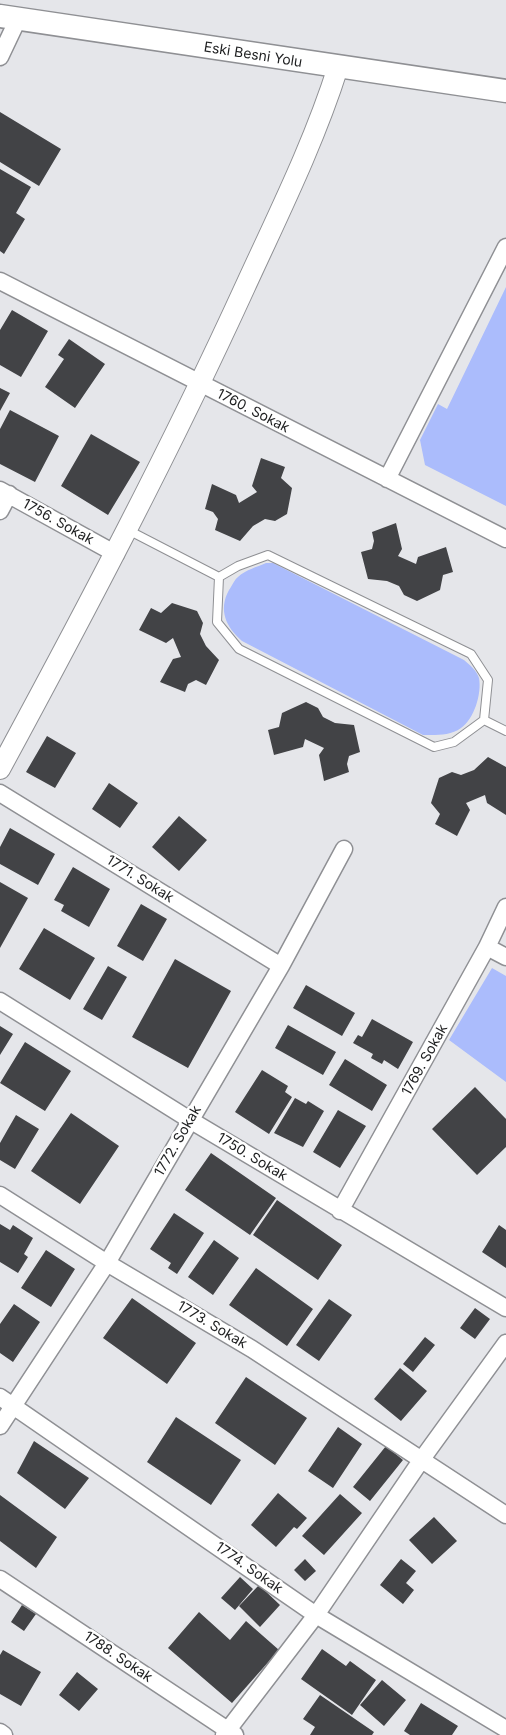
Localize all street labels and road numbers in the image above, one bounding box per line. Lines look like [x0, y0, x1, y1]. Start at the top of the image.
street label: Eski Besni Yolu [202, 39, 304, 71]
street label: 1760. Sokak [214, 386, 292, 436]
street label: 1756. Sokak [19, 496, 97, 548]
street label: 1771. Sokak [103, 852, 177, 906]
street label: 1769. Sokak [399, 1021, 451, 1099]
street label: 1772. Sokak [151, 1103, 205, 1179]
street label: 1750. Sokak [214, 1129, 290, 1185]
street label: 1773. Sokak [174, 1298, 250, 1352]
street label: 1774. Sokak [212, 1539, 286, 1597]
street label: 1788. Sokak [81, 1628, 155, 1686]

